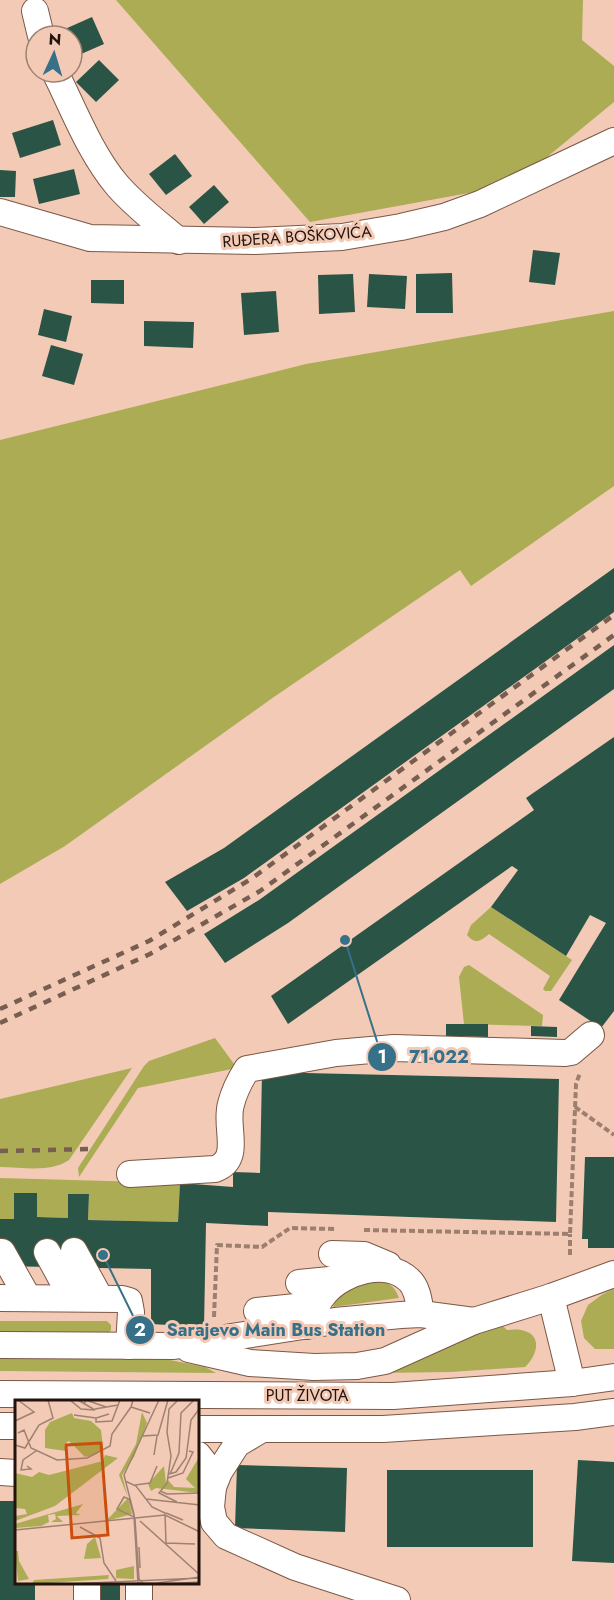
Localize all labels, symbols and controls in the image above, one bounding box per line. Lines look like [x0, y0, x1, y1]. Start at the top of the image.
north arrow [24, 24, 84, 84]
text: N [48, 28, 62, 51]
street label: RUĐERA BOŠKOVIĆA [222, 220, 373, 253]
callout: 71-022 [367, 1039, 481, 1075]
text: 1 [377, 1044, 387, 1070]
text: 71-022 [409, 1044, 469, 1070]
callout: Sarajevo Main Bus Station [125, 1312, 398, 1348]
text: 2 [134, 1317, 146, 1343]
text: Sarajevo Main Bus Station [167, 1317, 385, 1343]
street label: PUT ŽIVOTA [266, 1384, 349, 1407]
inset map [15, 1400, 200, 1585]

